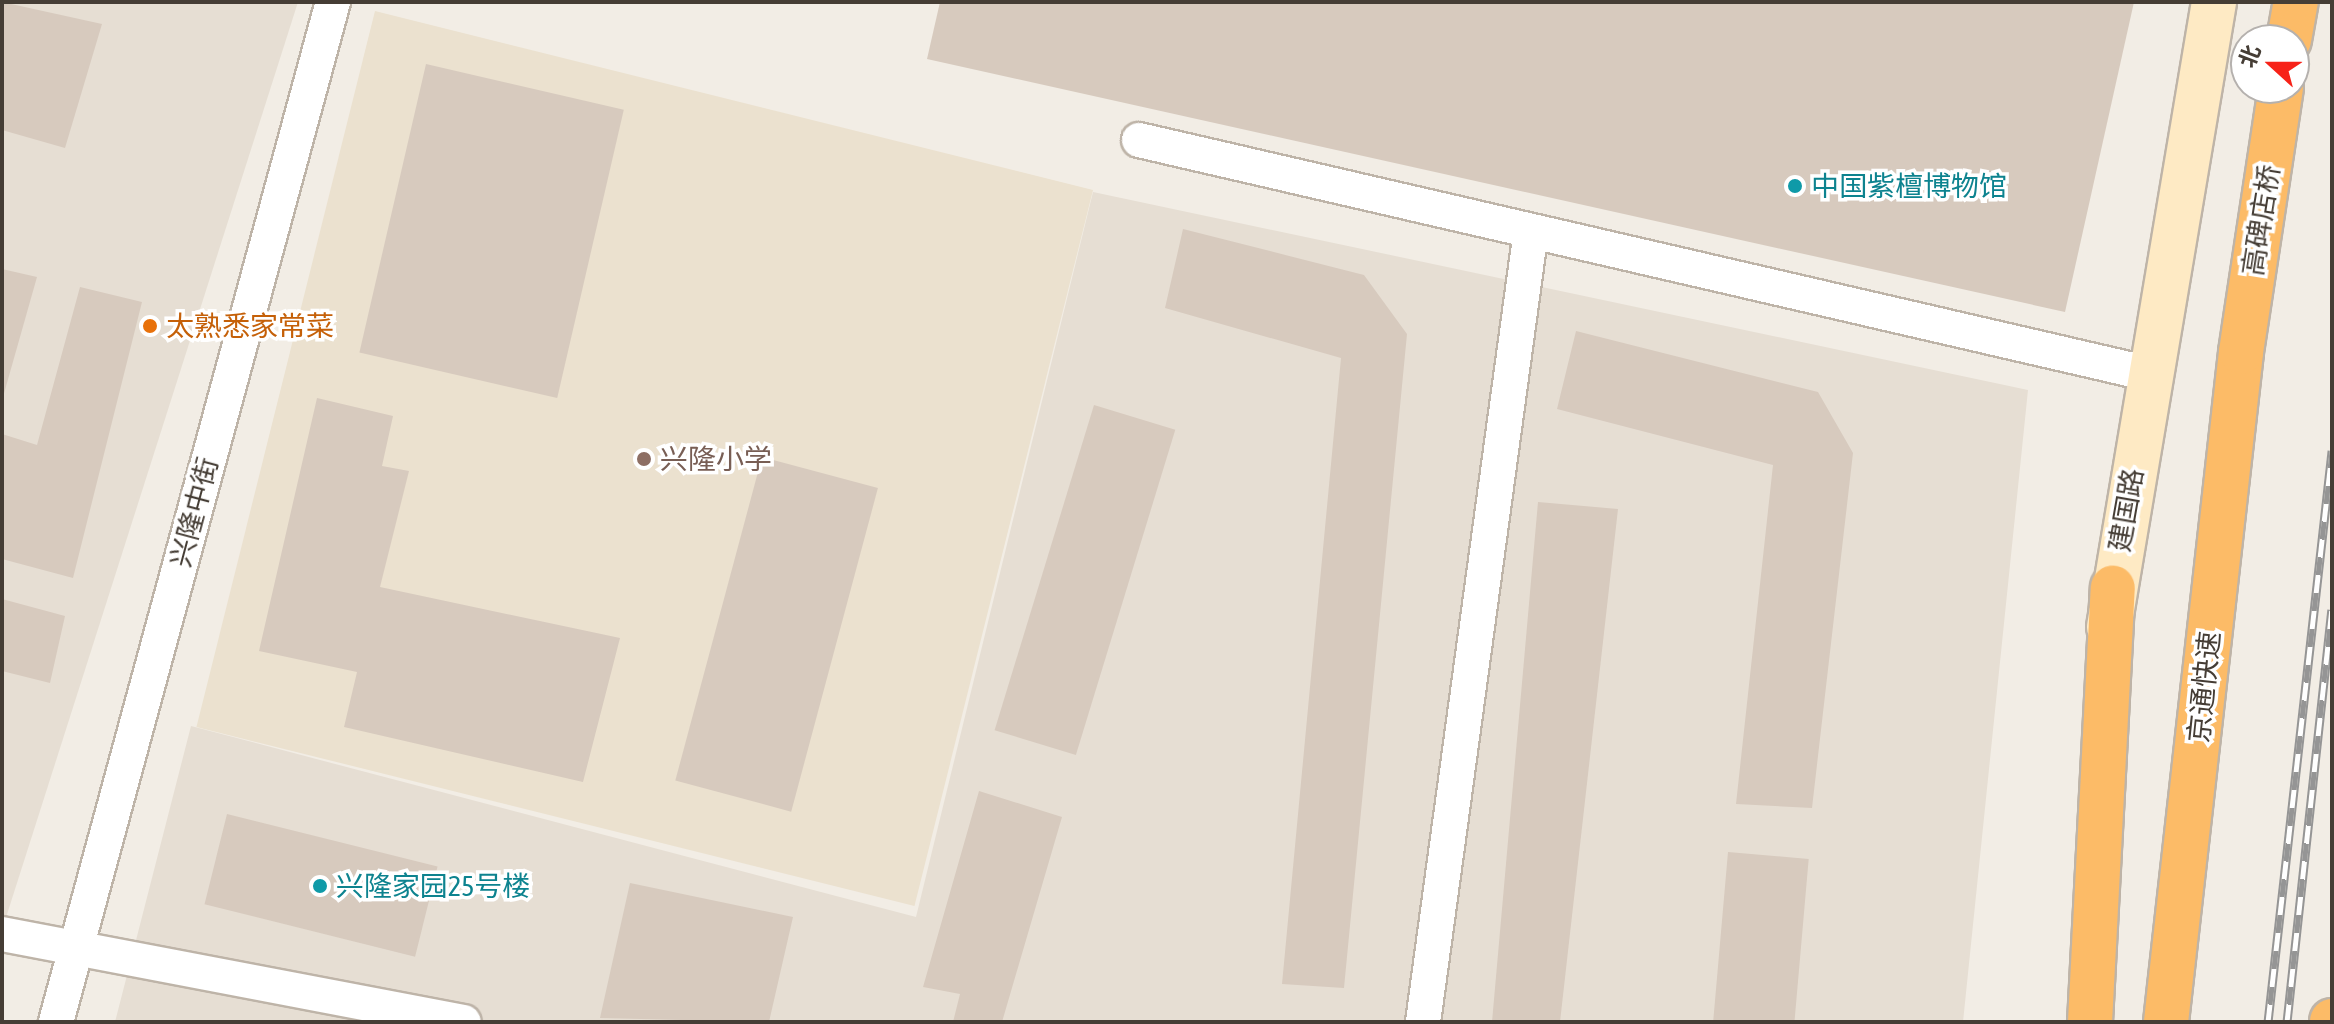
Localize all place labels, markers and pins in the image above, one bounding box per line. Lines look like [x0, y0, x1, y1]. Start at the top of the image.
place label: 中国紫檀博物馆 [1811, 169, 2007, 203]
marker: 中国紫檀博物馆 [1786, 177, 1804, 195]
place label: 太熟悉家常菜 [166, 309, 334, 343]
marker: 太熟悉家常菜 [141, 317, 159, 335]
place label: 兴隆小学 [660, 442, 772, 476]
marker: 兴隆小学 [635, 450, 653, 468]
place label: 兴隆家园25号楼 [336, 869, 530, 903]
marker: 兴隆家园25号楼 [311, 877, 329, 895]

